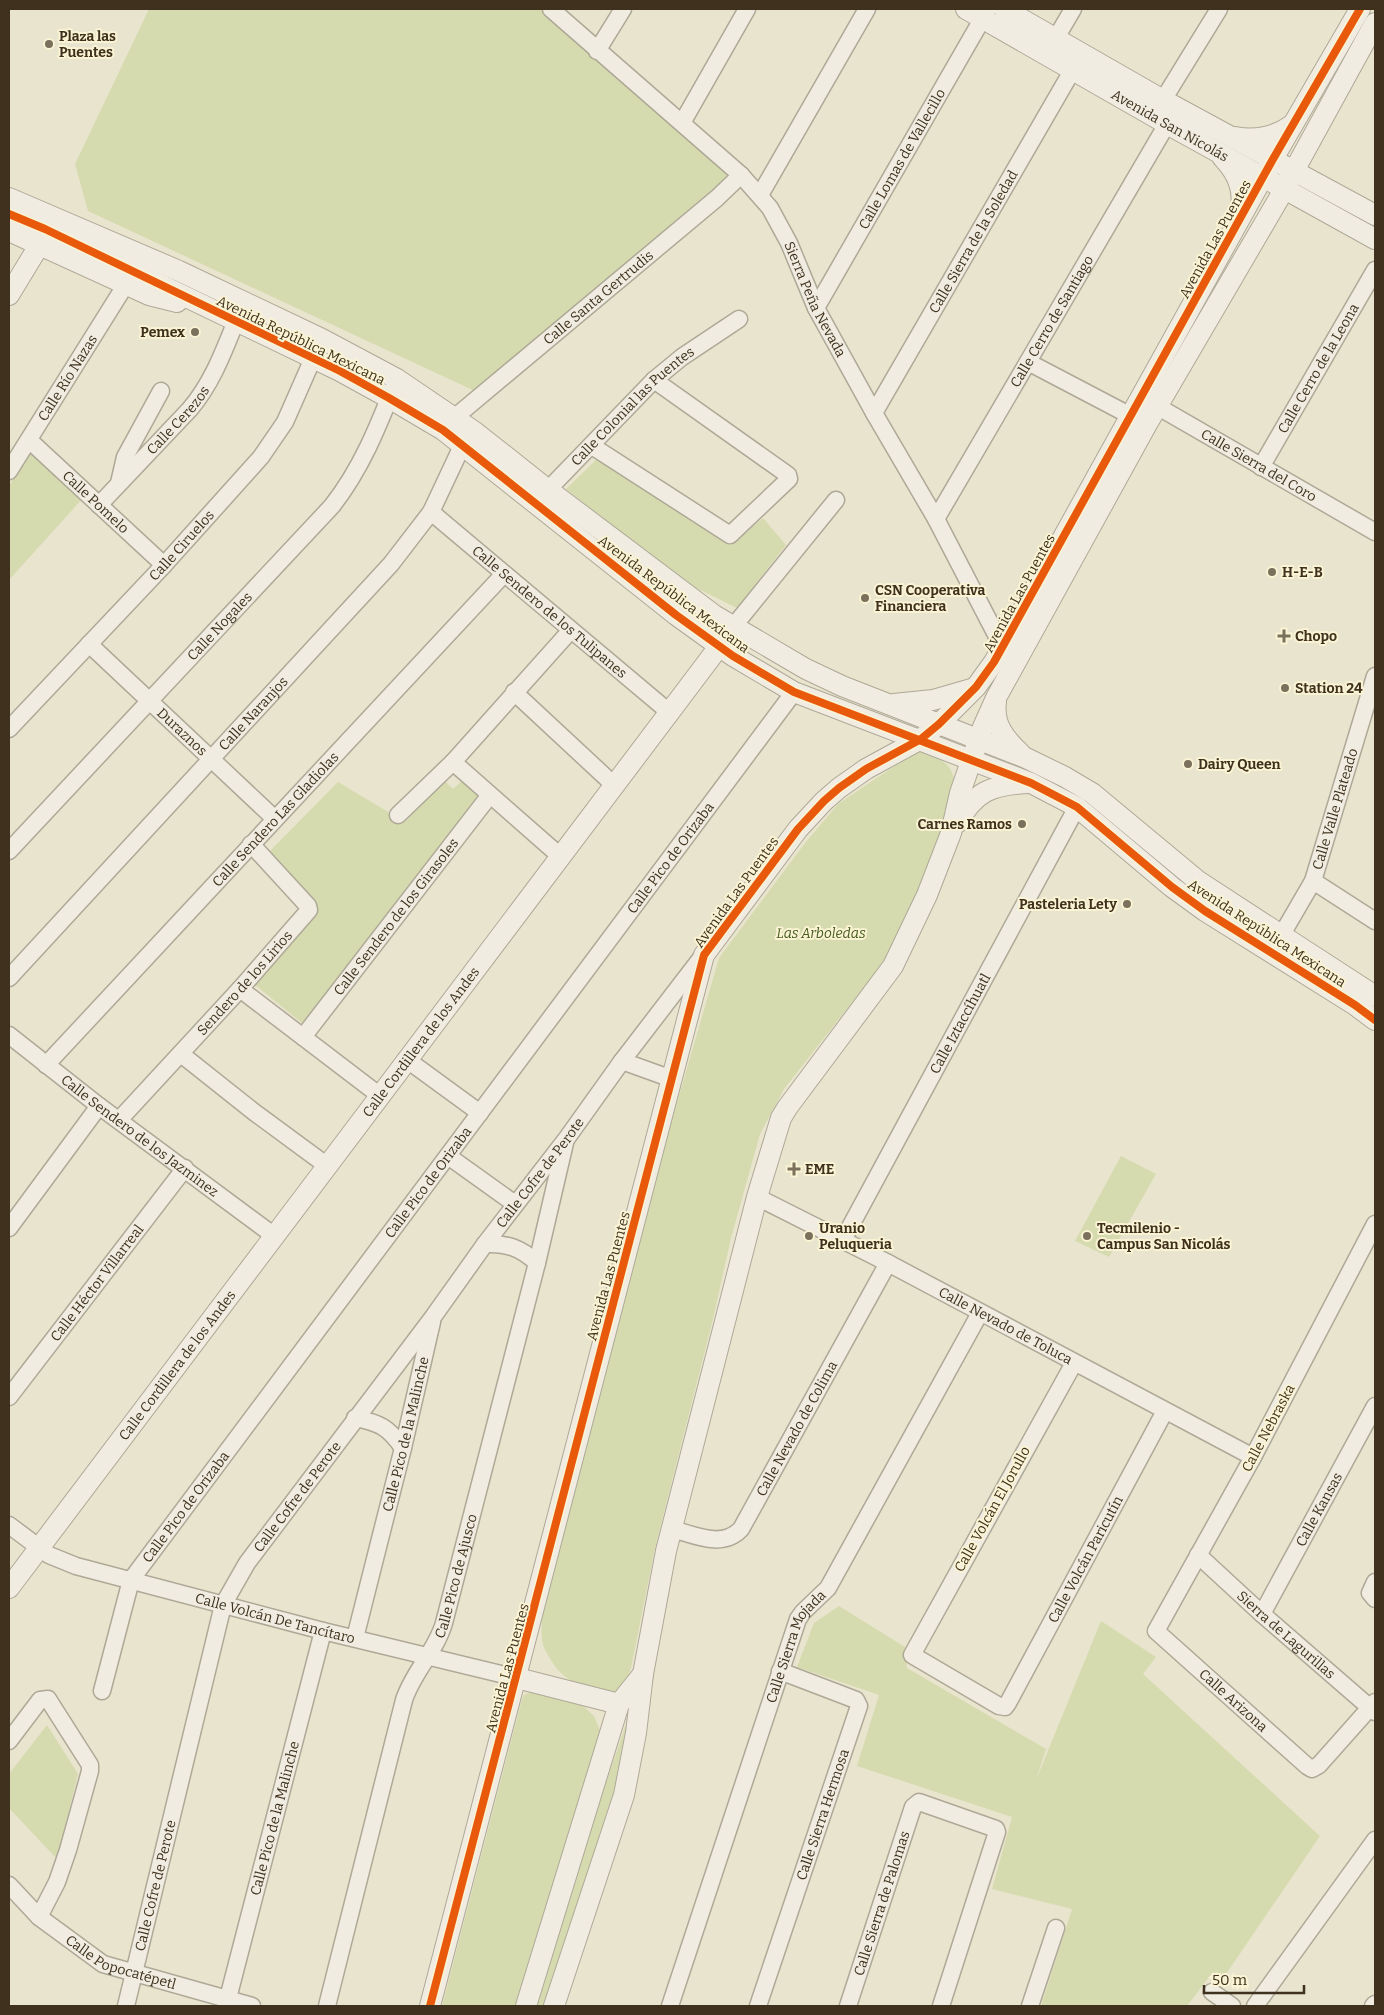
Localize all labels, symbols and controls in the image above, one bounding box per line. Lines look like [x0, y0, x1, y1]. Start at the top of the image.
place label: Plaza las Puentes [59, 28, 116, 61]
marker: Plaza las Puentes [43, 38, 55, 50]
street label: Calle Lomas de Vallecillo [855, 86, 949, 232]
street label: Avenida San Nicolás [1108, 86, 1231, 165]
street label: Calle Sierra de la Soledad [926, 167, 1022, 316]
street label: Avenida Las Puentes [1176, 177, 1255, 301]
street label: Sierra Peña Nevada [780, 239, 850, 360]
street label: Calle Santa Gertrudis [540, 247, 657, 349]
street label: Calle Cerro de Santiago [1007, 253, 1097, 391]
street label: Avenida República Mexicana [214, 292, 388, 389]
street label: Calle Cerro de la Leona [1274, 300, 1363, 436]
place label: Pemex [140, 324, 185, 341]
marker: Pemex [189, 326, 201, 338]
street label: Calle Río Nazas [34, 332, 101, 424]
street label: Calle Colonial las Puentes [568, 343, 698, 470]
street label: Calle Cerezos [143, 383, 213, 458]
street label: Calle Sierra del Coro [1198, 425, 1319, 505]
street label: Calle Pomelo [59, 467, 132, 537]
street label: Calle Ciruelos [146, 507, 218, 584]
street label: Avenida Las Puentes [980, 531, 1059, 655]
street label: Avenida República Mexicana [595, 532, 753, 657]
street label: Calle Sendero de los Tulipanes [468, 542, 630, 682]
place label: H-E-B [1282, 564, 1323, 581]
marker: H-E-B [1266, 566, 1278, 578]
place label: CSN Cooperativa Financiera [875, 582, 985, 615]
street label: Calle Nogales [184, 589, 256, 664]
marker: CSN Cooperativa Financiera [859, 592, 871, 604]
place label: Chopo [1295, 628, 1337, 645]
marker: Chopo [1277, 629, 1291, 643]
street label: Calle Naranjos [215, 673, 292, 754]
place label: Station 24 [1295, 680, 1363, 697]
marker: Station 24 [1279, 682, 1291, 694]
street label: Duraznos [153, 705, 210, 760]
street label: Calle Valle Plateado [1309, 746, 1362, 872]
street label: Calle Sendero Las Gladiolas [209, 749, 342, 890]
place label: Dairy Queen [1198, 756, 1281, 773]
marker: Dairy Queen [1182, 758, 1194, 770]
street label: Calle Pico de Orizaba [624, 799, 718, 917]
place label: Carnes Ramos [918, 816, 1012, 833]
marker: Carnes Ramos [1016, 818, 1028, 830]
street label: Avenida Las Puentes [690, 834, 782, 951]
street label: Calle Sendero de los Girasoles [330, 835, 462, 999]
street label: Avenida República Mexicana [1184, 876, 1349, 991]
place label: Pasteleria Lety [1019, 896, 1117, 913]
marker: Pasteleria Lety [1121, 898, 1133, 910]
park label: Las Arboledas [776, 925, 866, 942]
street label: Sendero de los Lirios [194, 927, 296, 1039]
street label: Calle Cordillera de los Andes [359, 964, 483, 1121]
street label: Calle Iztaccíhuatl [926, 971, 994, 1077]
street label: Calle Sendero de los Jazminez [57, 1071, 222, 1201]
street label: Calle Cofre de Perote [493, 1115, 588, 1231]
street label: Calle Pico de Orizaba [381, 1123, 476, 1242]
place label: EME [805, 1161, 834, 1178]
marker: EME [787, 1162, 801, 1176]
street label: Avenida Las Puentes [583, 1210, 634, 1343]
place label: Uranio Peluqueria [819, 1220, 892, 1253]
place label: Tecmilenio - Campus San Nicolás [1097, 1220, 1231, 1253]
street label: Calle Héctor Villarreal [47, 1221, 147, 1345]
marker: Uranio Peluqueria [803, 1230, 815, 1242]
marker: Tecmilenio - Campus San Nicolás [1081, 1230, 1093, 1242]
street label: Calle Nevado de Toluca [936, 1284, 1076, 1369]
street label: Calle Cordillera de los Andes [115, 1287, 240, 1444]
street label: Calle Pico de la Malinche [379, 1355, 433, 1514]
street label: Calle Nevado de Colima [753, 1358, 841, 1499]
street label: Calle Nebraska [1238, 1381, 1299, 1475]
street label: Calle Cofre de Perote [250, 1438, 345, 1556]
street label: Calle Volcán El Jorullo [951, 1444, 1034, 1575]
street label: Calle Pico de Orizaba [139, 1448, 233, 1566]
street label: Calle Kansas [1292, 1470, 1346, 1550]
street label: Calle Volcán Paricutín [1045, 1493, 1127, 1626]
street label: Calle Pico de Ajusco [431, 1512, 481, 1641]
street label: Calle Sierra Mojada [763, 1587, 830, 1705]
street label: Sierra de Lagurillas [1233, 1587, 1339, 1683]
street label: Calle Volcán De Tancítaro [193, 1590, 357, 1647]
street label: Avenida Las Puentes [482, 1602, 533, 1735]
street label: Calle Arizona [1195, 1665, 1271, 1736]
street label: Calle Pico de la Malinche [247, 1739, 303, 1897]
street label: Calle Sierra Hermosa [793, 1747, 853, 1883]
street label: Calle Cofre de Perote [132, 1818, 180, 1953]
street label: Calle Sierra de Palomas [850, 1829, 914, 1978]
street label: Calle Popocatépetl [62, 1931, 178, 1993]
scale bar [1204, 1962, 1304, 1994]
text: 50 m [1212, 1971, 1248, 1989]

